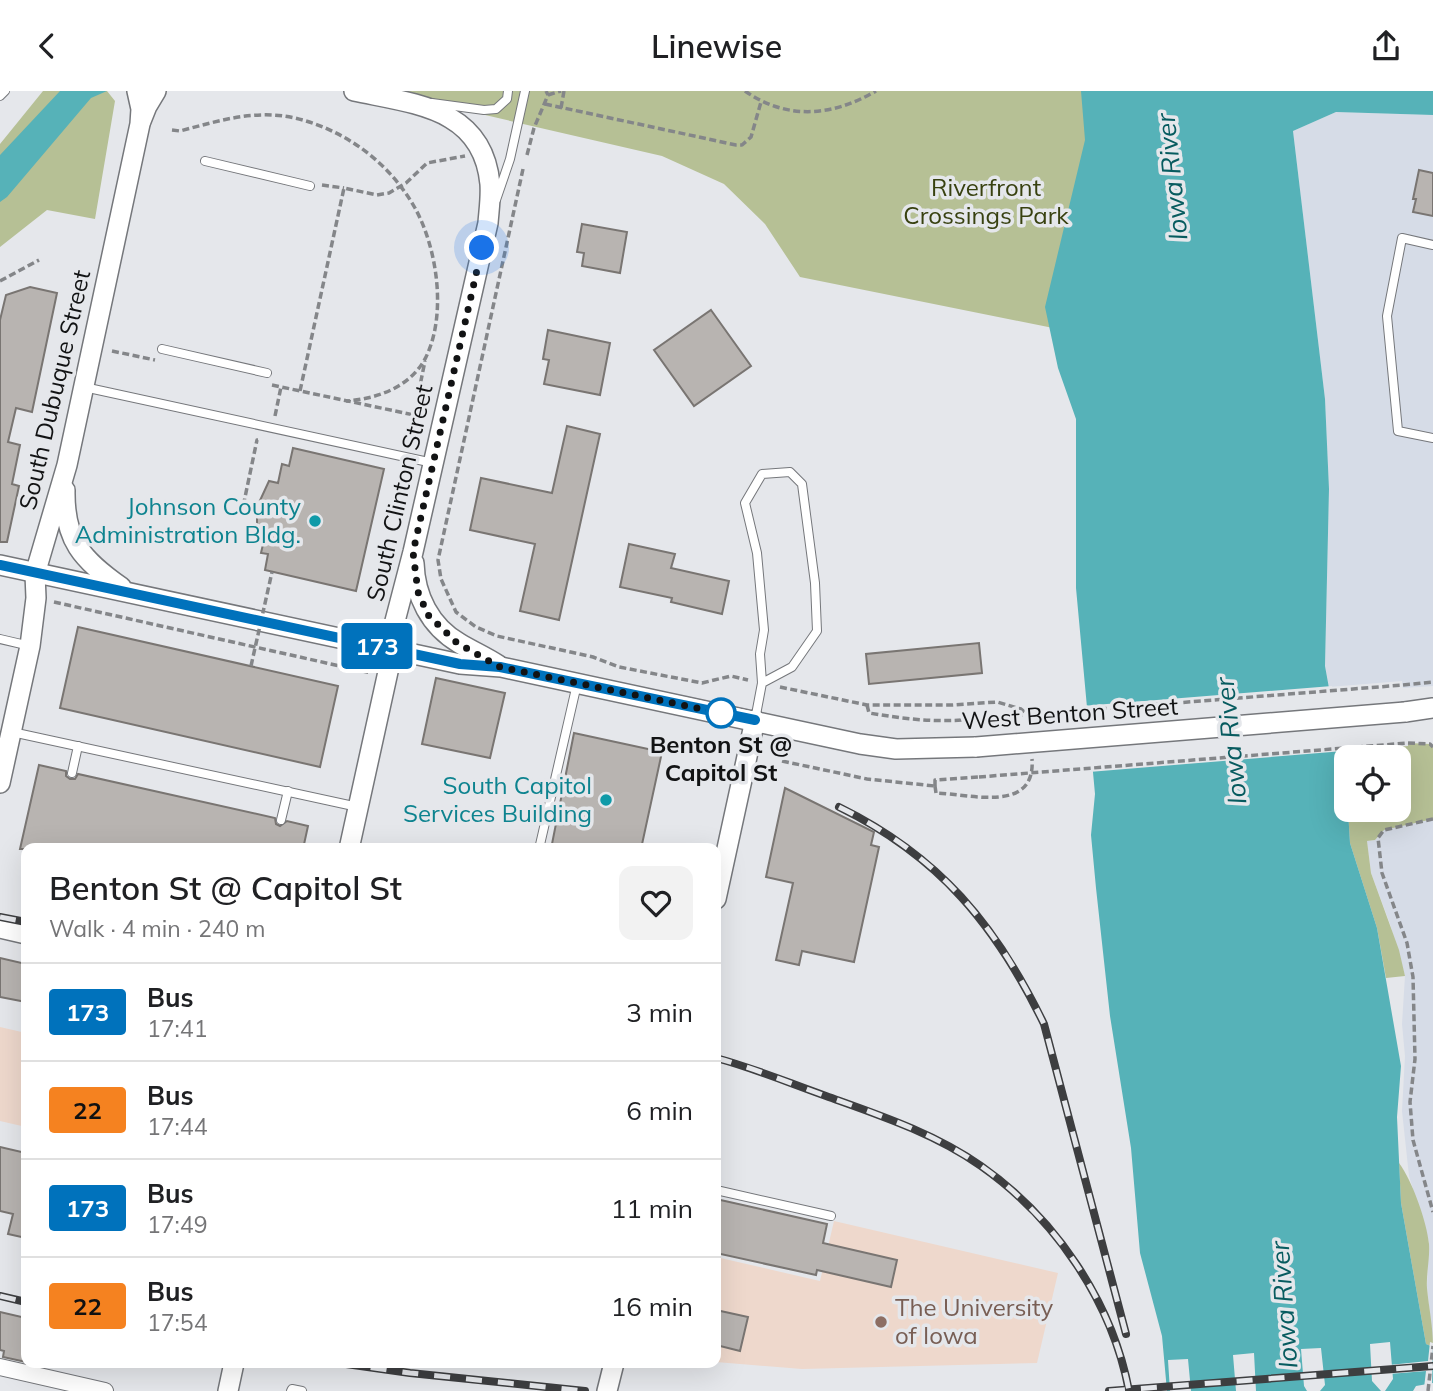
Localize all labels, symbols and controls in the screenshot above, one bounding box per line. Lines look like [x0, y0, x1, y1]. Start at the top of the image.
text: Linewise [651, 26, 782, 66]
icon: back [28, 27, 66, 65]
icon: share [1367, 27, 1405, 65]
water label: Iowa River [1148, 110, 1195, 242]
park label: Riverfront Crossings Park [903, 172, 1069, 230]
your location [464, 230, 499, 265]
street label: South Dubuque Street [12, 267, 96, 513]
street label: South Clinton Street [359, 381, 439, 604]
place label: Johnson County Administration Bldg. [75, 491, 301, 549]
marker: Johnson County Administration Bldg. [307, 513, 323, 529]
line badge: 173 [337, 623, 417, 669]
text: 173 [355, 631, 399, 661]
water label: Iowa River [1207, 674, 1254, 806]
street label: West Benton Street [961, 690, 1179, 736]
marker: Benton St @ Capitol St [706, 698, 736, 728]
place label: Benton St @ Capitol St [650, 729, 792, 787]
map controls [1334, 745, 1411, 822]
button: locate [1334, 745, 1411, 822]
place label: South Capitol Services Building [403, 770, 592, 828]
marker: South Capitol Services Building [598, 792, 614, 808]
button: heart [619, 866, 693, 940]
text: Benton St @ Capitol St [49, 867, 402, 908]
text: Walk · 4 min · 240 m [49, 914, 266, 943]
text: Bus [147, 981, 193, 1014]
text: 3 min [626, 996, 693, 1029]
text: 173 [66, 997, 109, 1027]
text: 17:41 [147, 1014, 207, 1043]
text: Bus [147, 1079, 193, 1112]
text: 6 min [626, 1094, 693, 1127]
text: 22 [73, 1095, 102, 1125]
text: 17:44 [147, 1112, 207, 1141]
text: Bus [147, 1177, 193, 1210]
text: 11 min [611, 1192, 693, 1225]
text: 173 [66, 1193, 109, 1223]
text: 17:49 [147, 1210, 207, 1239]
water label: Iowa River [1262, 1239, 1304, 1370]
text: Bus [147, 1275, 193, 1308]
text: 16 min [611, 1290, 693, 1323]
text: 22 [73, 1291, 102, 1321]
place label: The University of Iowa [895, 1292, 1054, 1350]
text: 17:54 [147, 1308, 207, 1337]
marker: The University of Iowa [873, 1314, 889, 1330]

